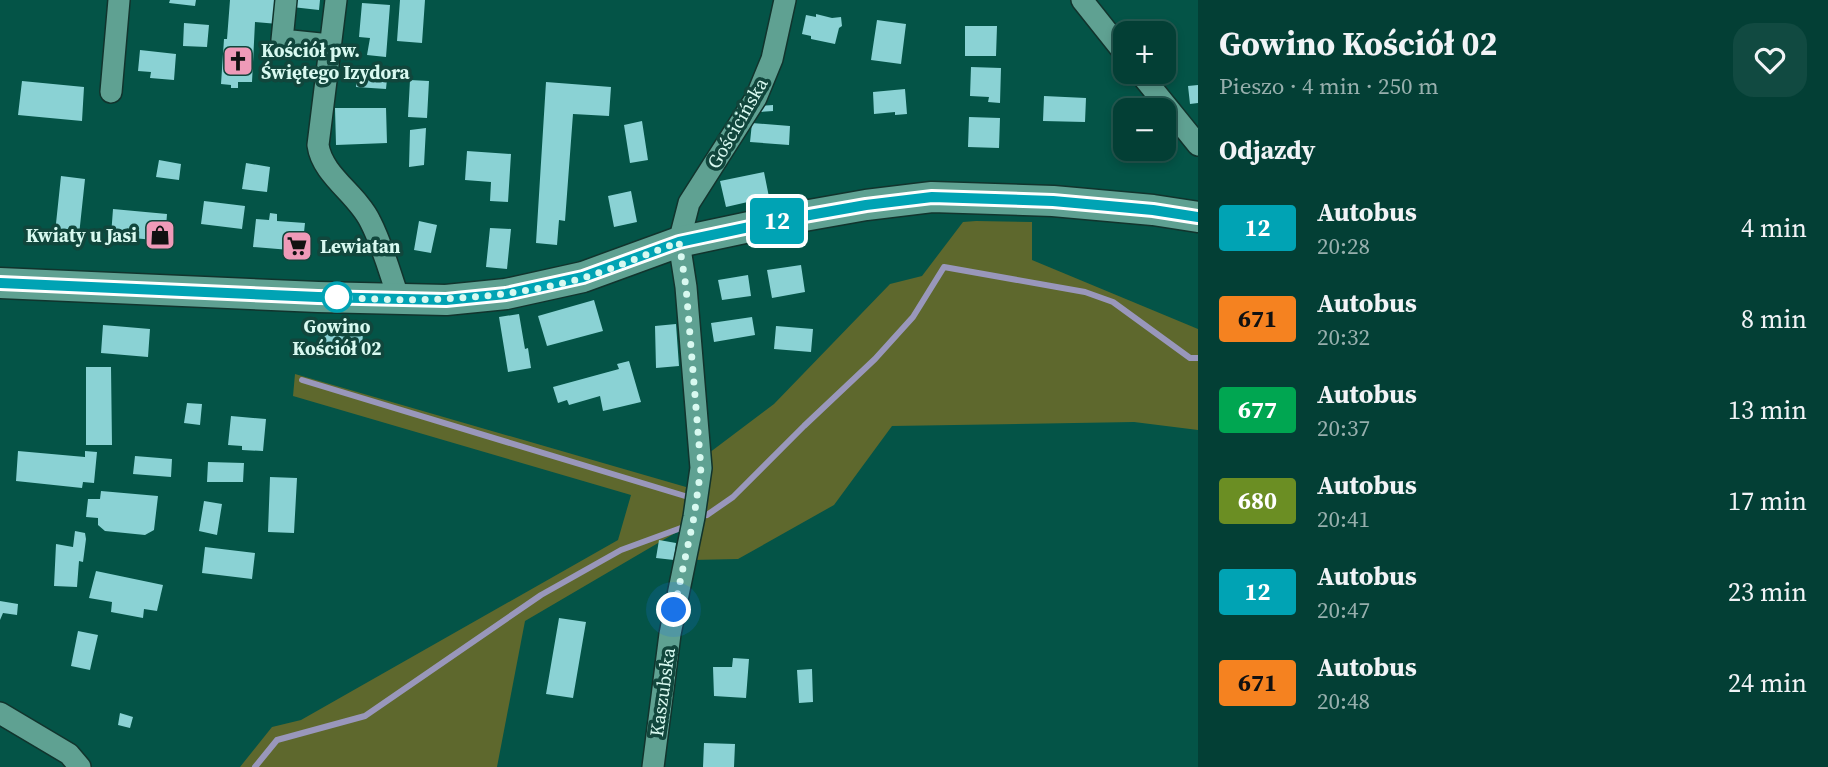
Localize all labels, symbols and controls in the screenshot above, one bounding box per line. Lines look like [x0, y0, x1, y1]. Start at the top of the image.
map controls [1113, 21, 1176, 161]
button: + [1113, 21, 1176, 84]
text: Gowino Kościół 02 [1219, 21, 1497, 66]
button: heart [1733, 23, 1807, 97]
place label: Kościół pw. Świętego Izydora [261, 37, 411, 85]
church icon: Kościół pw. Świętego Izydora [221, 44, 255, 78]
text: Pieszo · 4 min · 250 m [1219, 70, 1439, 102]
street label: Gościcińska [700, 72, 774, 173]
button: − [1113, 98, 1176, 161]
text: Odjazdy [1219, 132, 1315, 168]
text: Autobus [1317, 194, 1417, 230]
line badge: 12 [746, 198, 808, 244]
text: 12 [764, 204, 790, 237]
text: 4 min [1741, 210, 1807, 246]
text: 12 [1244, 211, 1271, 244]
shop icon: Kwiaty u Jasi [143, 218, 177, 252]
place label: Kwiaty u Jasi [26, 222, 137, 248]
supermarket icon: Lewiatan [280, 229, 314, 263]
text: 20:28 [1317, 230, 1370, 262]
place label: Lewiatan [320, 233, 401, 259]
marker: Gowino Kościół 02 [322, 282, 352, 312]
text: Autobus [1317, 285, 1417, 321]
text: 8 min [1741, 301, 1807, 337]
text: 671 [1238, 302, 1277, 335]
place label: Gowino Kościół 02 [292, 313, 382, 361]
text: 20:32 [1317, 321, 1370, 353]
text: Autobus [1317, 376, 1417, 412]
text: 13 min [1728, 392, 1807, 428]
text: 677 [1238, 393, 1277, 426]
text: 20:37 [1317, 412, 1370, 444]
text: Autobus [1317, 467, 1417, 503]
text: 17 min [1728, 483, 1807, 519]
text: 680 [1238, 484, 1277, 517]
text: 20:41 [1317, 503, 1370, 535]
text: Autobus [1317, 558, 1417, 594]
text: 23 min [1728, 574, 1807, 610]
text: 12 [1244, 575, 1271, 608]
your location [656, 592, 691, 627]
text: 20:47 [1317, 594, 1370, 626]
street label: Kaszubska [643, 646, 681, 738]
text: Autobus [1317, 649, 1417, 685]
text: 24 min [1728, 665, 1807, 701]
text: 671 [1238, 666, 1277, 699]
text: 20:48 [1317, 685, 1370, 717]

